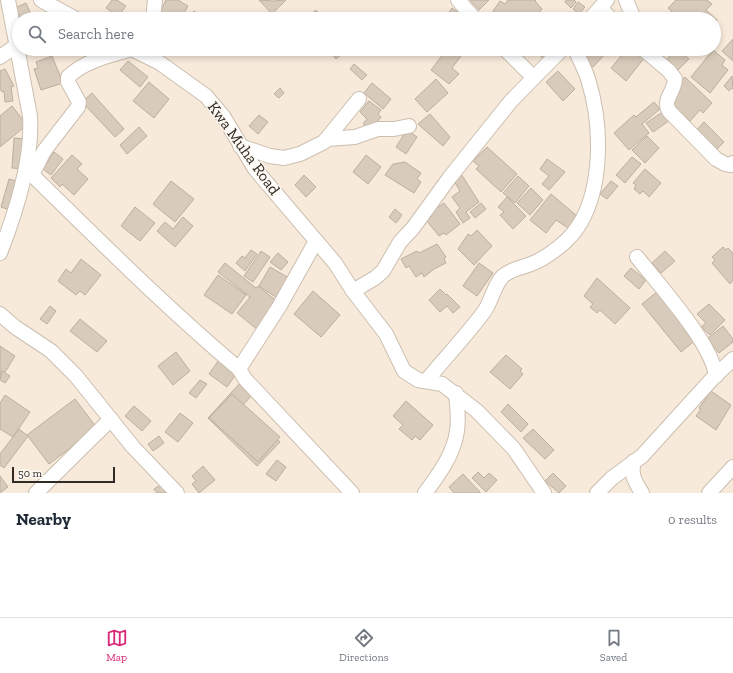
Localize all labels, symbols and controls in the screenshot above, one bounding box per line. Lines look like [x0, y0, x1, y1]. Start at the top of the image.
search box [12, 12, 721, 56]
icon: search [26, 23, 48, 45]
text: Search here [58, 25, 134, 43]
street label: Kwa Muha Road [204, 98, 284, 199]
scale bar [12, 465, 115, 484]
text: 50 m [18, 467, 42, 480]
text: Nearby [16, 509, 71, 529]
text: 0 results [668, 512, 717, 527]
tab: Map [106, 627, 128, 664]
tab: Directions [339, 627, 389, 664]
tab: Saved [600, 627, 627, 664]

